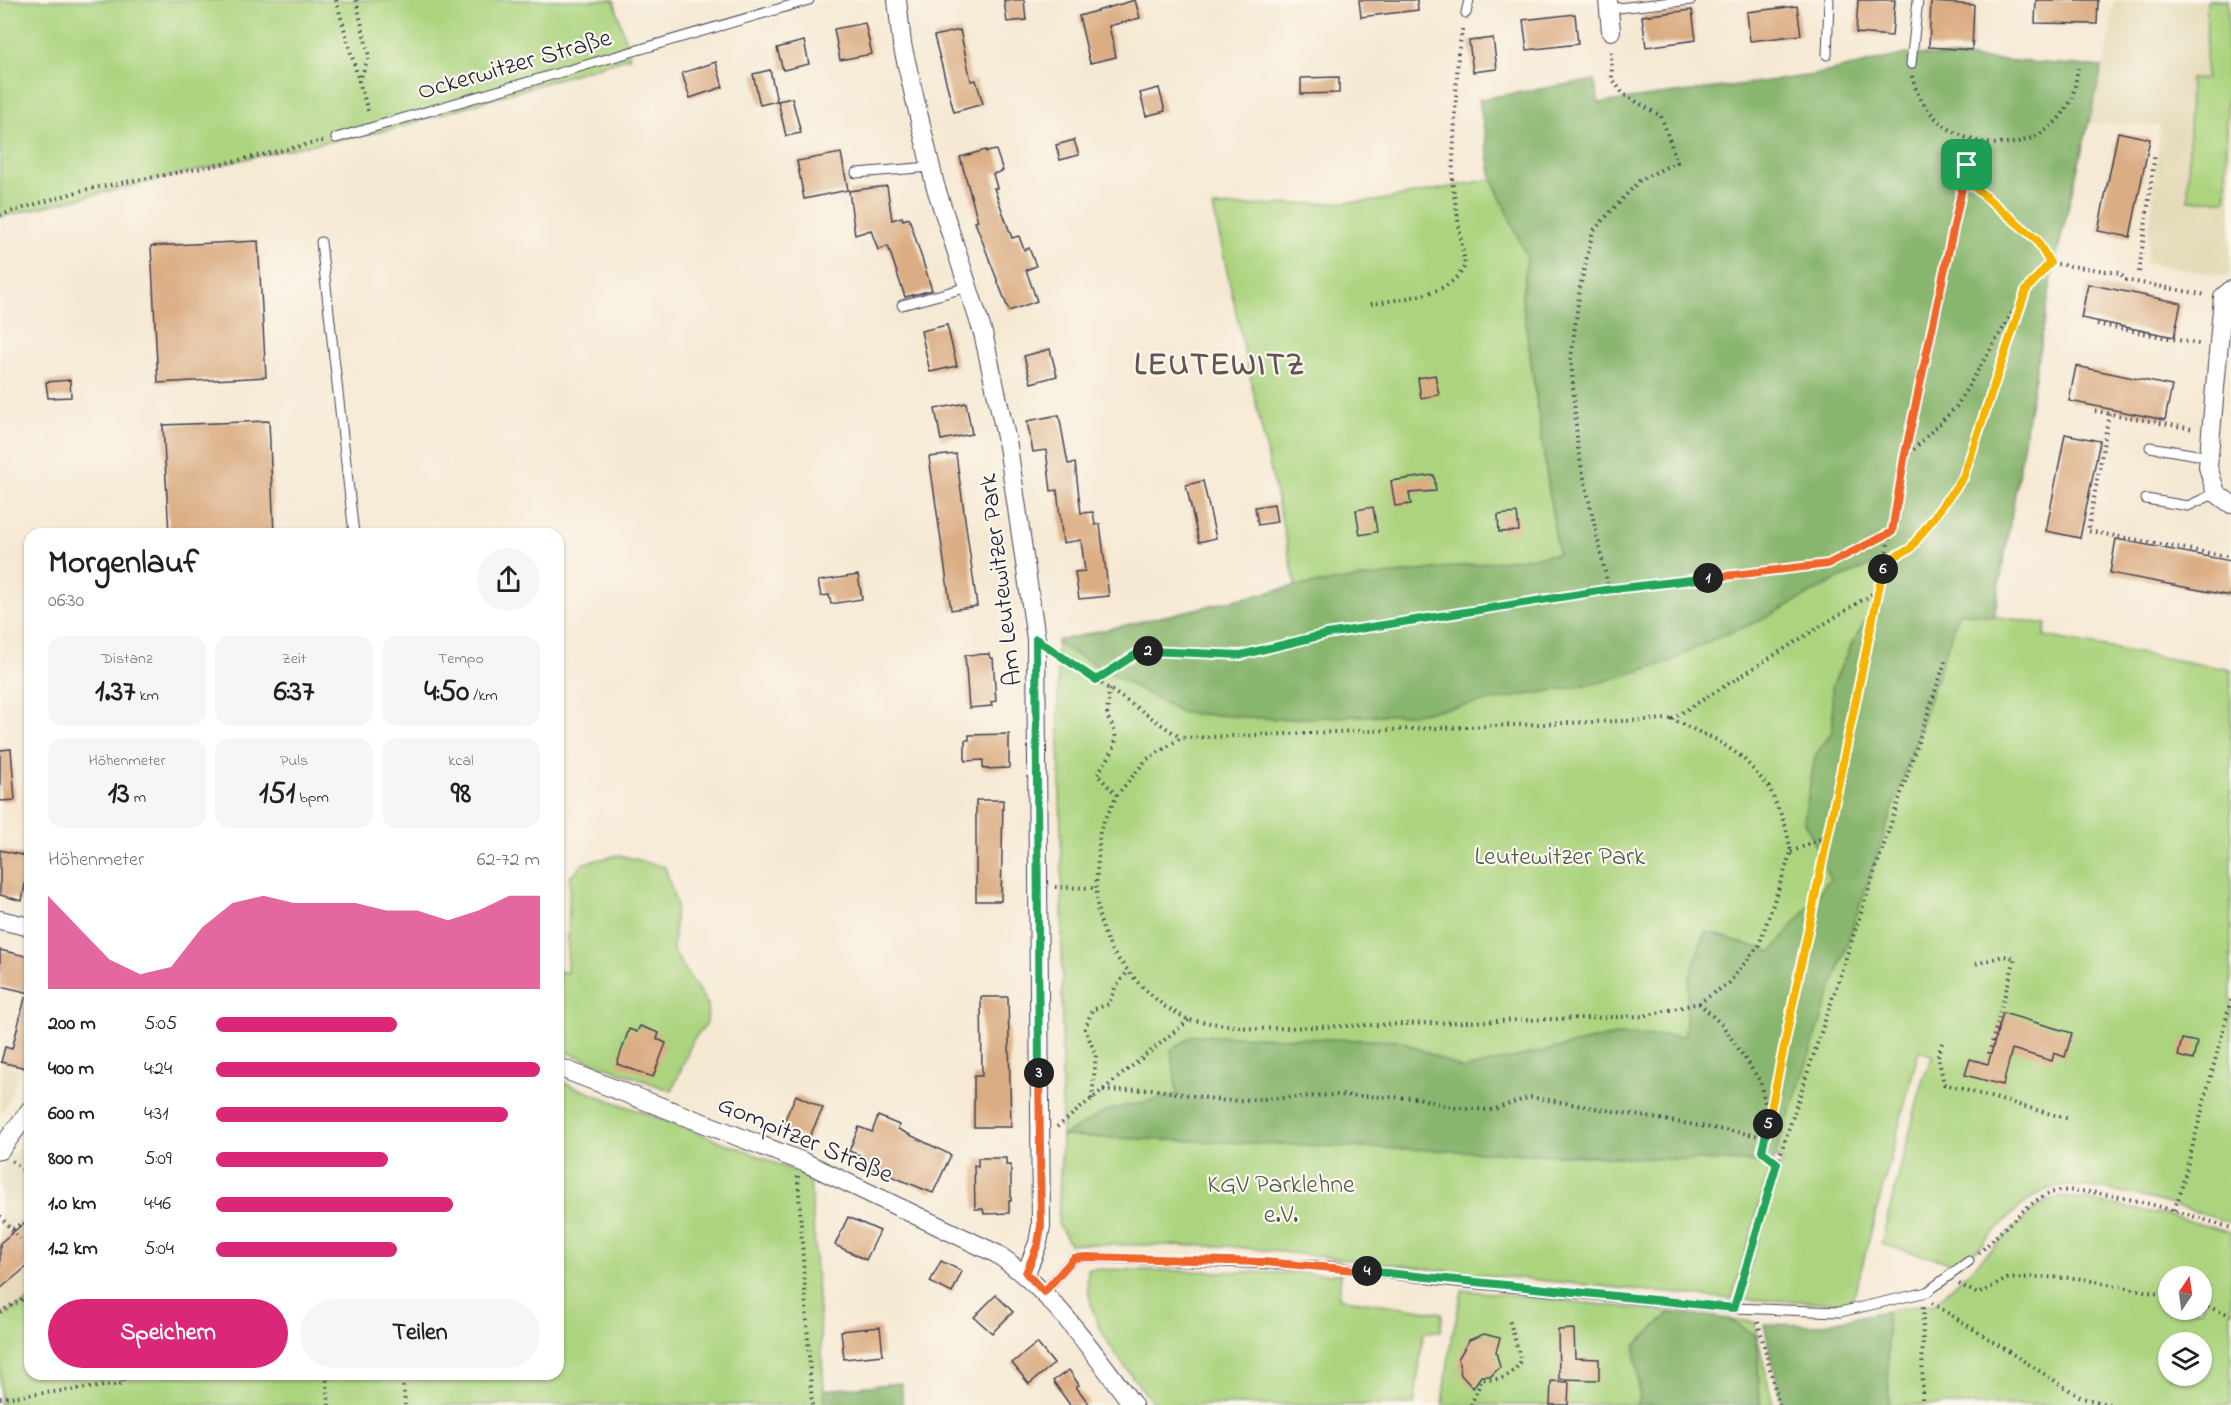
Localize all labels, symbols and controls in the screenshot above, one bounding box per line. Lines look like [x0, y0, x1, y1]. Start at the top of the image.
street label: Ockerwitzer Straße [413, 20, 617, 112]
pin [1941, 139, 1992, 190]
icon: arrive [1950, 148, 1983, 181]
district label: LEUTEWITZ [1134, 343, 1306, 390]
street label: Am Leutewitzer Park [970, 471, 1034, 688]
text: Morgenlauf [48, 540, 199, 588]
button: share [477, 548, 540, 611]
pin: 6 [1868, 554, 1898, 584]
text: 6 [1879, 557, 1887, 581]
pin: 1 [1693, 563, 1723, 593]
text: 1 [1705, 566, 1711, 590]
text: 06:30 [48, 587, 84, 616]
pin: 2 [1133, 636, 1163, 666]
text: 2 [1144, 639, 1152, 663]
text: Distanz [101, 647, 153, 671]
text: Zeit [282, 647, 306, 671]
text: Tempo [438, 647, 484, 671]
text: 1.37 [95, 671, 135, 715]
text: 6:37 [274, 671, 314, 715]
text: 4:50 [424, 671, 469, 715]
text: km [135, 684, 159, 708]
text: /km [469, 684, 498, 708]
text: Höhenmeter [89, 749, 165, 773]
text: Puls [280, 749, 308, 773]
text: kcal [448, 749, 474, 773]
text: 13 [108, 773, 130, 817]
text: 151 [259, 773, 295, 817]
text: 98 [451, 773, 471, 817]
text: m [130, 786, 146, 810]
text: bpm [295, 786, 329, 810]
park label: Leutewitzer Park [1474, 839, 1646, 877]
text: Höhenmeter [48, 846, 144, 875]
text: 62–72 m [477, 846, 540, 875]
text: 200 m [48, 1010, 96, 1039]
text: 5:05 [144, 1010, 177, 1039]
text: 400 m [48, 1055, 94, 1084]
text: 4:24 [144, 1055, 172, 1084]
pin: 3 [1024, 1058, 1054, 1088]
text: 3 [1036, 1061, 1042, 1085]
street label: Gompitzer Straße [711, 1087, 899, 1195]
text: 600 m [48, 1100, 95, 1129]
text: 4:31 [144, 1100, 169, 1129]
pin: 5 [1753, 1109, 1783, 1139]
text: 5 [1763, 1112, 1773, 1136]
text: 800 m [48, 1145, 93, 1174]
text: 5:09 [144, 1145, 172, 1174]
park label: KGV Parklehne e.V. [1207, 1167, 1355, 1235]
text: 1.0 km [48, 1190, 96, 1219]
text: 4:46 [144, 1190, 171, 1219]
text: 1.2 km [48, 1235, 98, 1264]
text: 5:04 [144, 1235, 174, 1264]
pin: 4 [1352, 1256, 1382, 1286]
text: 4 [1364, 1259, 1370, 1283]
north arrow [2158, 1266, 2212, 1320]
map controls [2158, 1266, 2212, 1386]
button: Speichern [48, 1299, 288, 1368]
button: Teilen [300, 1299, 540, 1368]
button: layers [2158, 1332, 2212, 1386]

